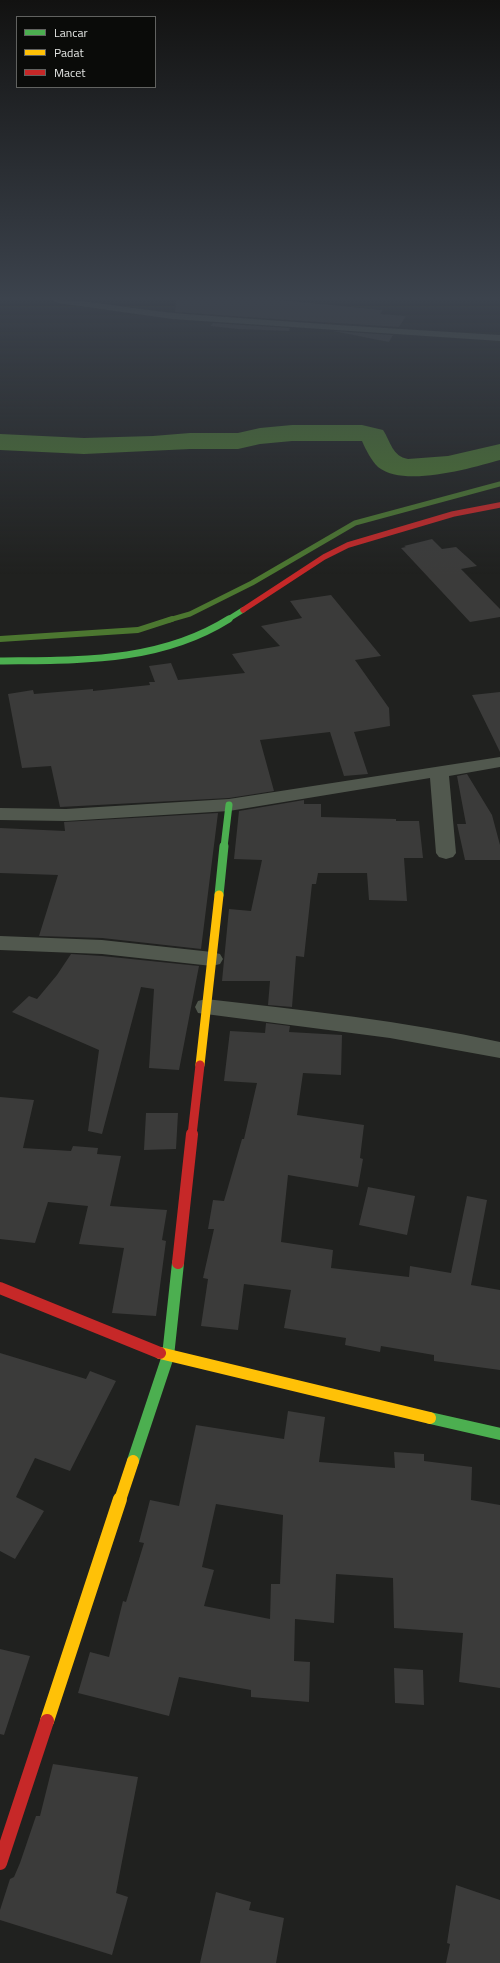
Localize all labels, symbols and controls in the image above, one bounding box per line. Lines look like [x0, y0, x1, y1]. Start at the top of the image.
legend [16, 16, 156, 88]
text: Lancar [54, 23, 88, 42]
text: Padat [54, 43, 84, 62]
text: Macet [54, 63, 86, 82]

